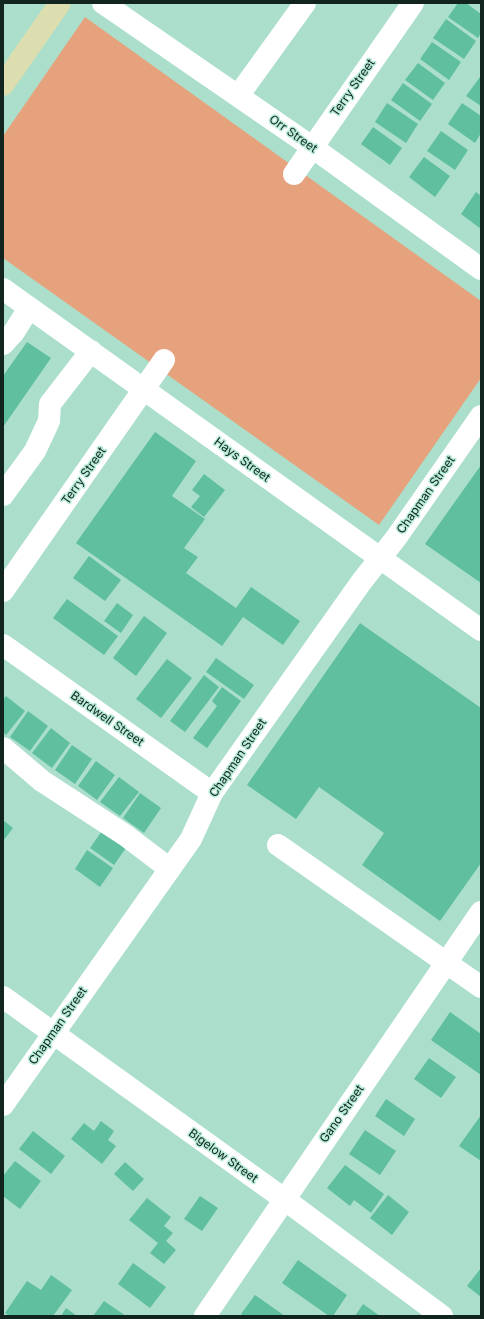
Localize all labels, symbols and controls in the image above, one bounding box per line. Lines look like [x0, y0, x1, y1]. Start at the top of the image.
street label: Terry Street [328, 56, 378, 120]
street label: Orr Street [266, 112, 320, 156]
street label: Hays Street [211, 435, 273, 485]
street label: Terry Street [59, 444, 109, 508]
street label: Chapman Street [394, 453, 458, 537]
street label: Bardwell Street [68, 688, 146, 750]
street label: Chapman Street [206, 716, 270, 800]
street label: Chapman Street [26, 984, 90, 1068]
street label: Gano Street [317, 1082, 367, 1146]
street label: Bigelow Street [186, 1126, 260, 1186]

